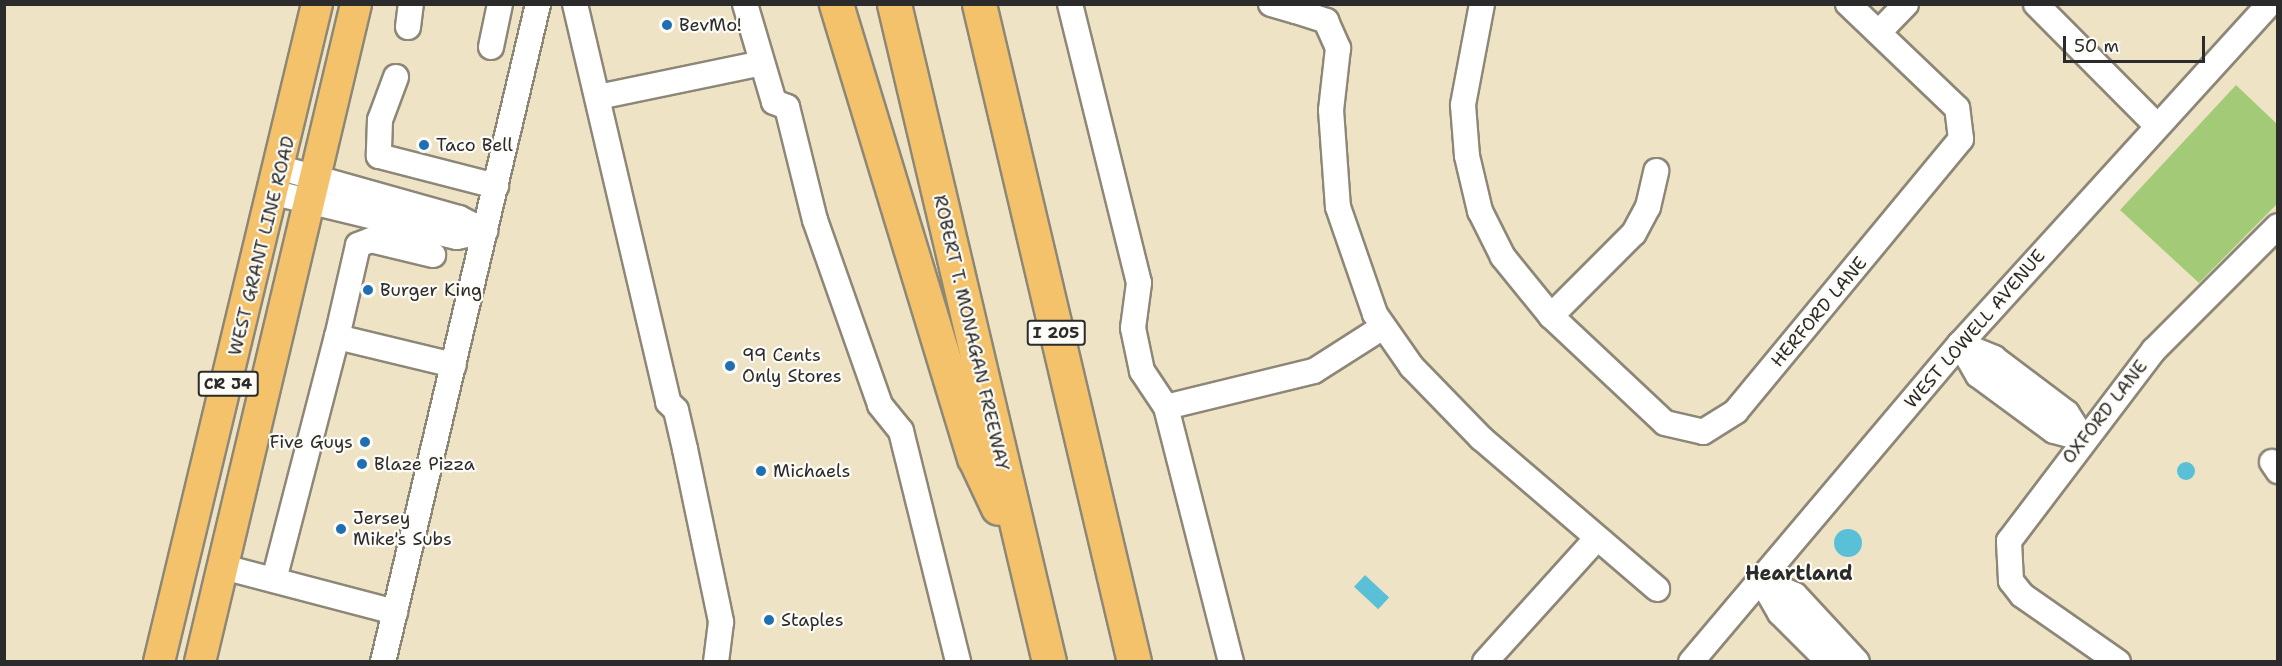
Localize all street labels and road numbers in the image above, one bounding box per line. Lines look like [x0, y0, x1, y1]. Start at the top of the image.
street label: WEST GRANT LINE ROAD [224, 134, 300, 358]
street label: ROBERT T. MONAGAN FREEWAY [929, 193, 1013, 473]
street label: WEST LOWELL AVENUE [1900, 245, 2050, 413]
street label: HERFORD LANE [1767, 252, 1871, 372]
road number: I 205 [1026, 320, 1086, 346]
street label: OXFORD LANE [2058, 356, 2152, 468]
road number: CR J4 [196, 371, 260, 397]

